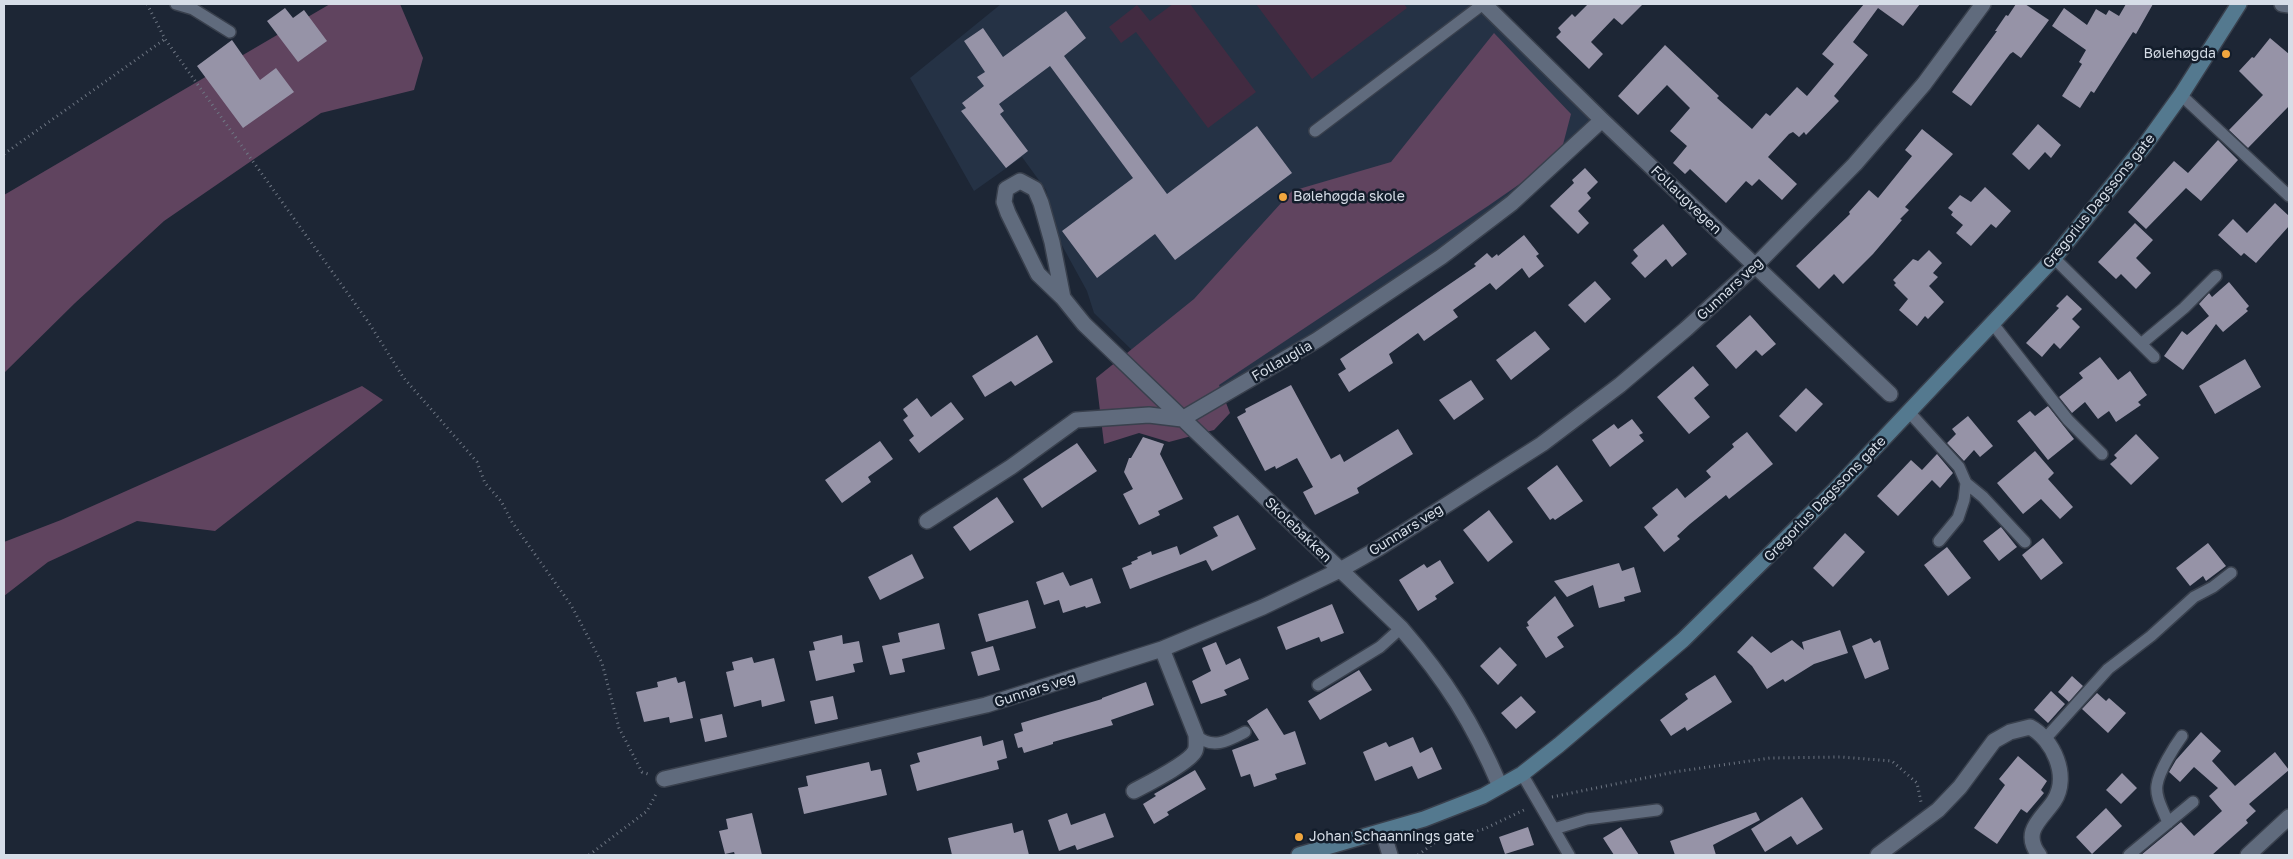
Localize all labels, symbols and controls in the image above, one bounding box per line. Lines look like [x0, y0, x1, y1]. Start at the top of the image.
place label: Bølehøgda [2144, 46, 2216, 62]
marker: Bølehøgda [2220, 48, 2232, 60]
street label: Gregorius Dagssons gate [2040, 130, 2158, 272]
street label: Follaugvegen [1647, 162, 1725, 238]
place label: Bølehøgda skole [1293, 189, 1405, 205]
marker: Bølehøgda skole [1277, 191, 1289, 203]
street label: Gunnars veg [1694, 254, 1766, 324]
street label: Follauglia [1249, 337, 1315, 385]
street label: Gregorius Dagssons gate [1761, 433, 1889, 565]
street label: Skolebakken [1261, 494, 1335, 566]
street label: Gunnars veg [1366, 501, 1446, 559]
street label: Gunnars veg [992, 669, 1078, 711]
place label: Johan Schaannings gate [1309, 829, 1474, 845]
marker: Johan Schaannings gate [1293, 831, 1305, 843]

